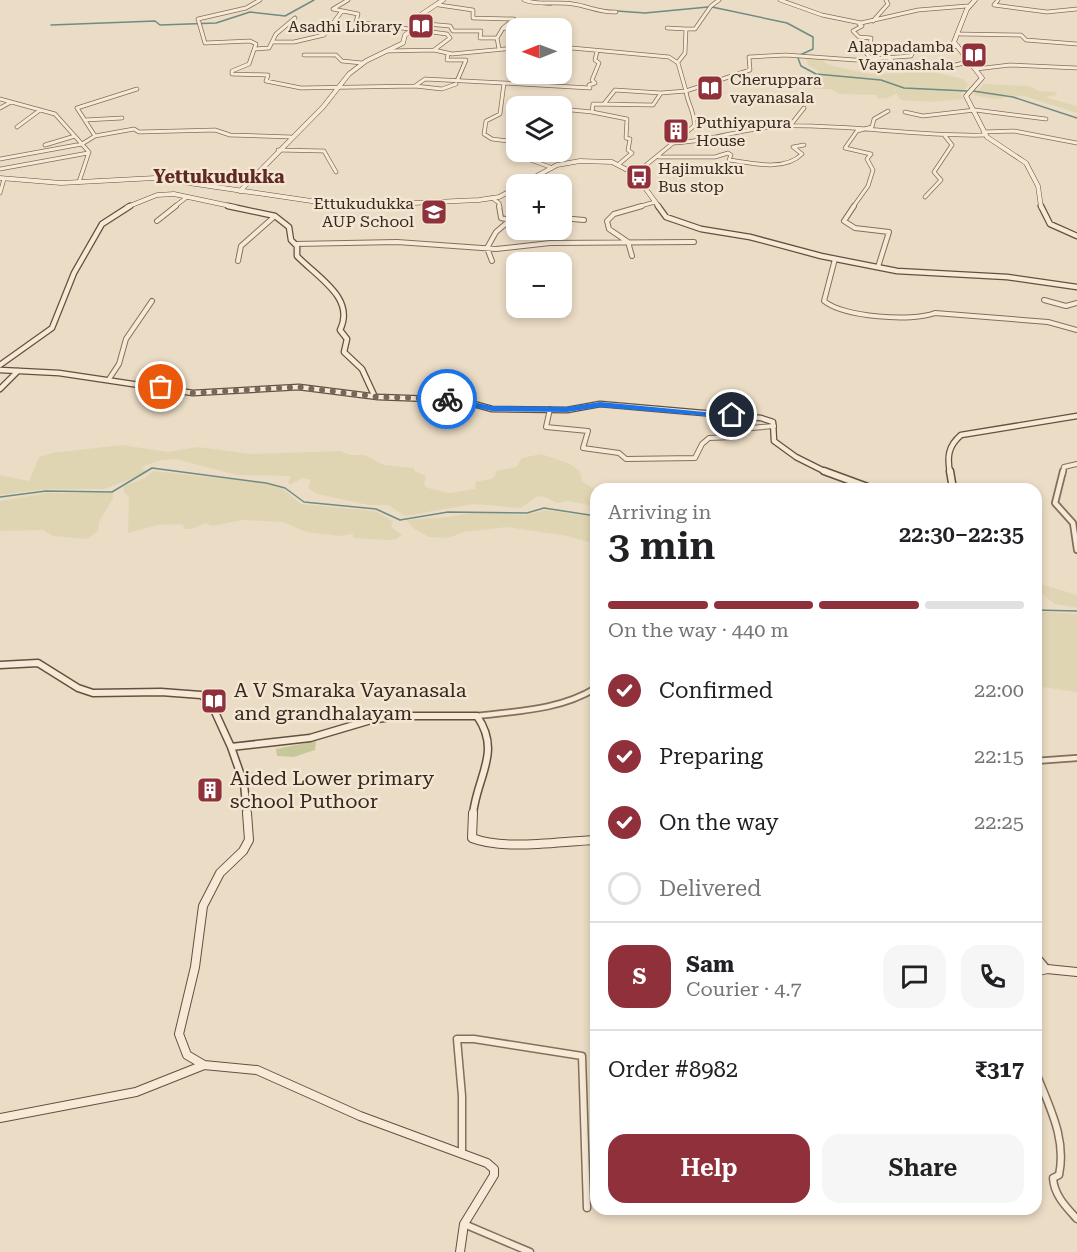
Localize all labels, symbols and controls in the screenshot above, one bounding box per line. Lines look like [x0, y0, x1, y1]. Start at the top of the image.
library icon: Asadhi Library [406, 11, 436, 41]
place label: Asadhi Library [288, 17, 403, 36]
north arrow [506, 18, 572, 84]
map controls [506, 18, 572, 318]
place label: Alappadamba Vayanashala [848, 37, 954, 74]
library icon: Alappadamba Vayanashala [959, 40, 989, 70]
place label: Cheruppara vayanasala [730, 70, 822, 107]
library icon: Cheruppara vayanasala [695, 73, 725, 103]
button: layers [506, 96, 572, 162]
place label: Puthiyapura House [696, 113, 792, 150]
building icon: Puthiyapura House [661, 116, 691, 146]
place label: Hajimukku Bus stop [658, 159, 744, 196]
bus stop icon: Hajimukku Bus stop [624, 162, 654, 192]
district label: Yettukudukka [153, 166, 285, 187]
button: + [506, 174, 572, 240]
place label: Ettukudukka AUP School [313, 194, 414, 231]
school or university icon: Ettukudukka AUP School [419, 197, 449, 227]
button: − [506, 252, 572, 318]
pin [135, 361, 186, 412]
courier [417, 369, 477, 429]
icon: bag [144, 370, 177, 403]
icon: bike [431, 383, 464, 416]
pin [706, 389, 757, 440]
icon: home [715, 398, 748, 431]
text: Arriving in [608, 500, 711, 524]
text: 22:30–22:35 [899, 522, 1024, 547]
text: 3 min [608, 523, 715, 569]
text: On the way · 440 m [608, 618, 789, 642]
icon: check [608, 674, 641, 707]
place label: A V Smaraka Vayanasala and grandhalayam [234, 678, 467, 725]
text: Confirmed [659, 678, 773, 703]
text: 22:00 [974, 678, 1024, 702]
library icon: A V Smaraka Vayanasala and grandhalayam [199, 686, 229, 716]
icon: check [608, 740, 641, 773]
text: Preparing [659, 744, 763, 769]
text: 22:15 [974, 744, 1024, 768]
place label: Aided Lower primary school Puthoor [230, 766, 434, 813]
building icon: Aided Lower primary school Puthoor [195, 775, 225, 805]
icon: check [608, 806, 641, 839]
text: On the way [659, 810, 779, 835]
text: 22:25 [974, 810, 1024, 834]
text: Delivered [659, 876, 761, 901]
button: chat [883, 945, 946, 1008]
button: phone [961, 945, 1024, 1008]
text: Sam [686, 952, 734, 977]
text: S [633, 964, 646, 989]
text: Courier · 4.7 [686, 977, 802, 1001]
text: Order #8982 [608, 1057, 738, 1082]
text: ₹317 [975, 1057, 1024, 1082]
button: Help [608, 1134, 810, 1203]
button: Share [822, 1134, 1024, 1203]

